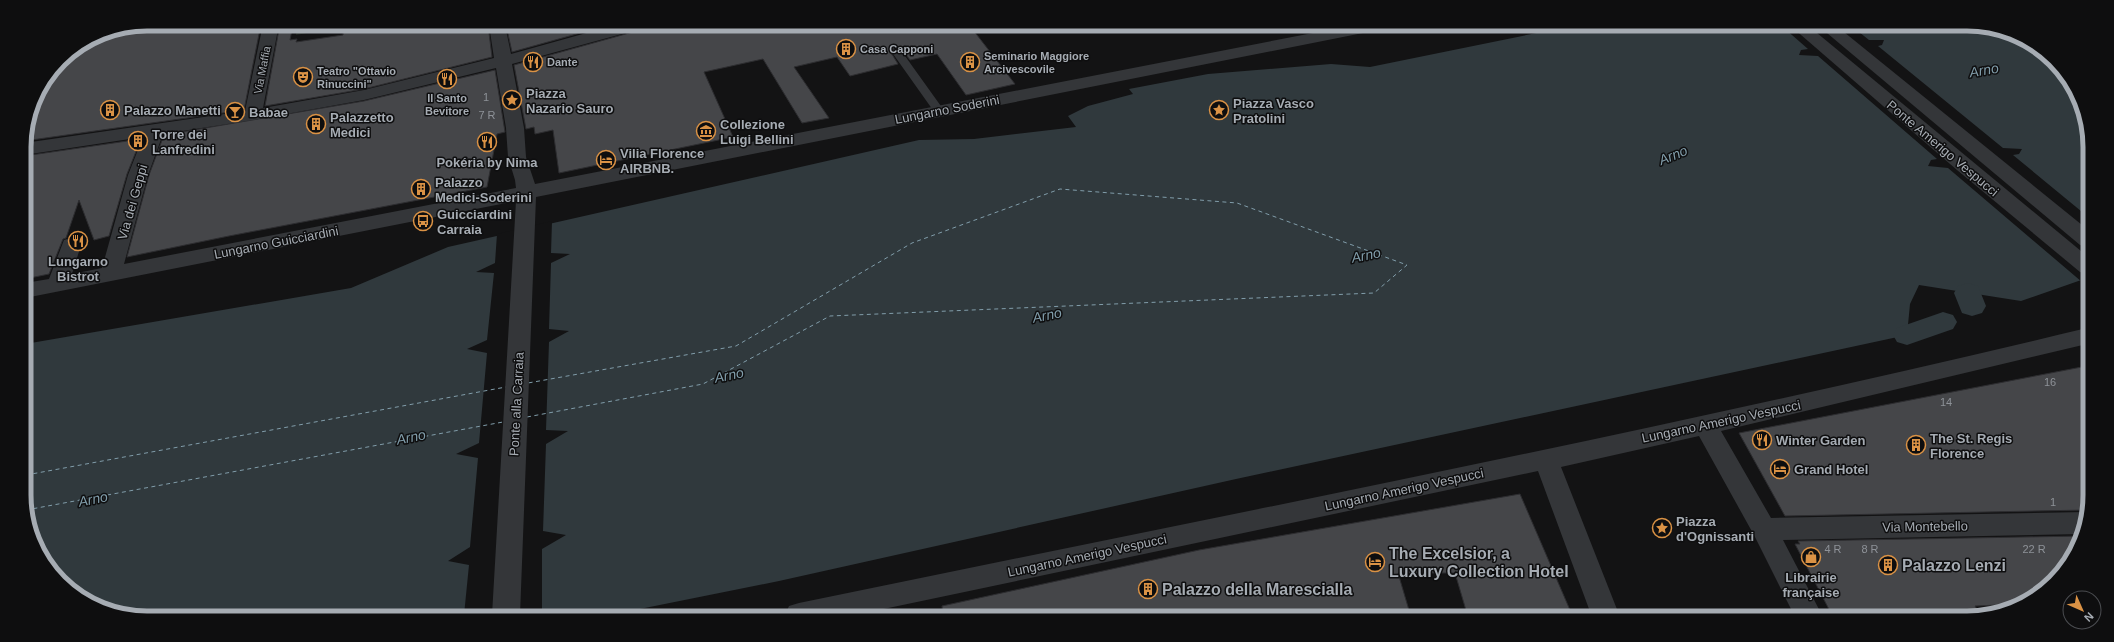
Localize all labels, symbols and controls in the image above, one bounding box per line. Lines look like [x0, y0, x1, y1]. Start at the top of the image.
building icon: Casa Capponi [835, 38, 857, 60]
place label: Casa Capponi [860, 43, 933, 55]
street label: Via Maffia [251, 44, 273, 95]
place label: Seminario Maggiore Arcivescovile [984, 50, 1089, 75]
restaurant icon: Dante [522, 51, 544, 73]
building icon: Seminario Maggiore Arcivescovile [959, 51, 981, 73]
place label: Dante [547, 56, 578, 68]
water label: Arno [1967, 60, 2000, 81]
place label: Teatro "Ottavio Rinuccini" [317, 65, 396, 90]
theatre icon: Teatro "Ottavio Rinuccini" [292, 66, 314, 88]
restaurant icon: Il Santo Bevitore [436, 68, 458, 90]
place label: Piazza Nazario Sauro [526, 86, 613, 116]
place icon: Piazza Nazario Sauro [501, 89, 523, 111]
house number: 1 [483, 91, 489, 103]
place label: Il Santo Bevitore [425, 92, 469, 117]
street label: Lungarno Soderini [894, 92, 1001, 127]
place label: Piazza Vasco Pratolini [1233, 96, 1314, 126]
street label: Ponte Amerigo Vespucci [1884, 97, 2002, 199]
building icon: Palazzo Manetti [99, 99, 121, 121]
place icon: Piazza Vasco Pratolini [1208, 99, 1230, 121]
bar icon: Babae [224, 101, 246, 123]
place label: Palazzo Manetti [124, 103, 221, 118]
place label: Babae [249, 105, 288, 120]
house number: 7 R [478, 109, 496, 121]
place label: Palazzetto Medici [330, 110, 394, 140]
building icon: Palazzetto Medici [305, 113, 327, 135]
place label: Collezione Luigi Bellini [720, 117, 794, 147]
museum icon: Collezione Luigi Bellini [695, 120, 717, 142]
place label: Torre dei Lanfredini [152, 127, 215, 157]
building icon: Torre dei Lanfredini [127, 130, 149, 152]
restaurant icon: Pokéria by Nima [476, 131, 498, 153]
water label: Arno [1655, 142, 1690, 168]
place label: Vilia Florence AIRBNB. [620, 146, 704, 176]
hotel icon: Vilia Florence AIRBNB. [595, 149, 617, 171]
place label: Pokéria by Nima [436, 155, 538, 170]
street label: Via dei Geppi [115, 163, 150, 242]
place label: Palazzo Medici-Soderini [435, 175, 532, 205]
building icon: Palazzo Medici-Soderini [410, 178, 432, 200]
place label: Guicciardini Carraia [437, 207, 512, 237]
bus stop icon: Guicciardini Carraia [412, 210, 434, 232]
street label: Lungarno Guicciardini [213, 223, 340, 262]
restaurant icon: Lungarno Bistrot [67, 230, 89, 252]
water label: Arno [1349, 244, 1382, 266]
place label: Lungarno Bistrot [48, 254, 108, 284]
water label: Arno [1030, 304, 1063, 326]
street label: Ponte alla Carraia [506, 351, 527, 456]
water label: Arno [712, 364, 745, 386]
house number: 16 [2044, 376, 2056, 388]
house number: 14 [1940, 396, 1952, 408]
street label: Lungarno Amerigo Vespucci [1640, 397, 1802, 446]
water label: Arno [394, 426, 427, 448]
restaurant icon: Winter Garden [1751, 429, 1773, 451]
place label: The St. Regis Florence [1930, 431, 2012, 461]
place label: Winter Garden [1776, 433, 1866, 448]
building icon: The St. Regis Florence [1905, 434, 1927, 456]
hotel icon: Grand Hotel [1769, 458, 1791, 480]
place label: Grand Hotel [1794, 462, 1868, 477]
street label: Lungarno Amerigo Vespucci [1323, 465, 1485, 514]
water label: Arno [76, 488, 109, 510]
house number: 1 [2050, 496, 2056, 508]
place label: Piazza d'Ognissanti [1676, 514, 1754, 544]
place icon: Piazza d'Ognissanti [1651, 517, 1673, 539]
street label: Via Montebello [1882, 518, 1968, 535]
street label: Lungarno Amerigo Vespucci [1006, 531, 1168, 580]
house number: 4 R [1824, 543, 1842, 555]
house number: 8 R [1861, 543, 1879, 555]
house number: 22 R [2022, 543, 2046, 555]
place label: The Excelsior, a Luxury Collection Hotel [1389, 545, 1569, 580]
shop icon: Librairie française [1800, 546, 1822, 568]
hotel icon: The Excelsior, a Luxury Collection Hotel [1364, 551, 1386, 573]
building icon: Palazzo Lenzi [1877, 554, 1899, 576]
place label: Palazzo Lenzi [1902, 557, 2006, 574]
place label: Librairie française [1782, 570, 1840, 600]
building icon: Palazzo della Marescialla [1137, 578, 1159, 600]
place label: Palazzo della Marescialla [1162, 581, 1352, 598]
north arrow [2062, 590, 2102, 630]
text: N [2082, 610, 2096, 624]

